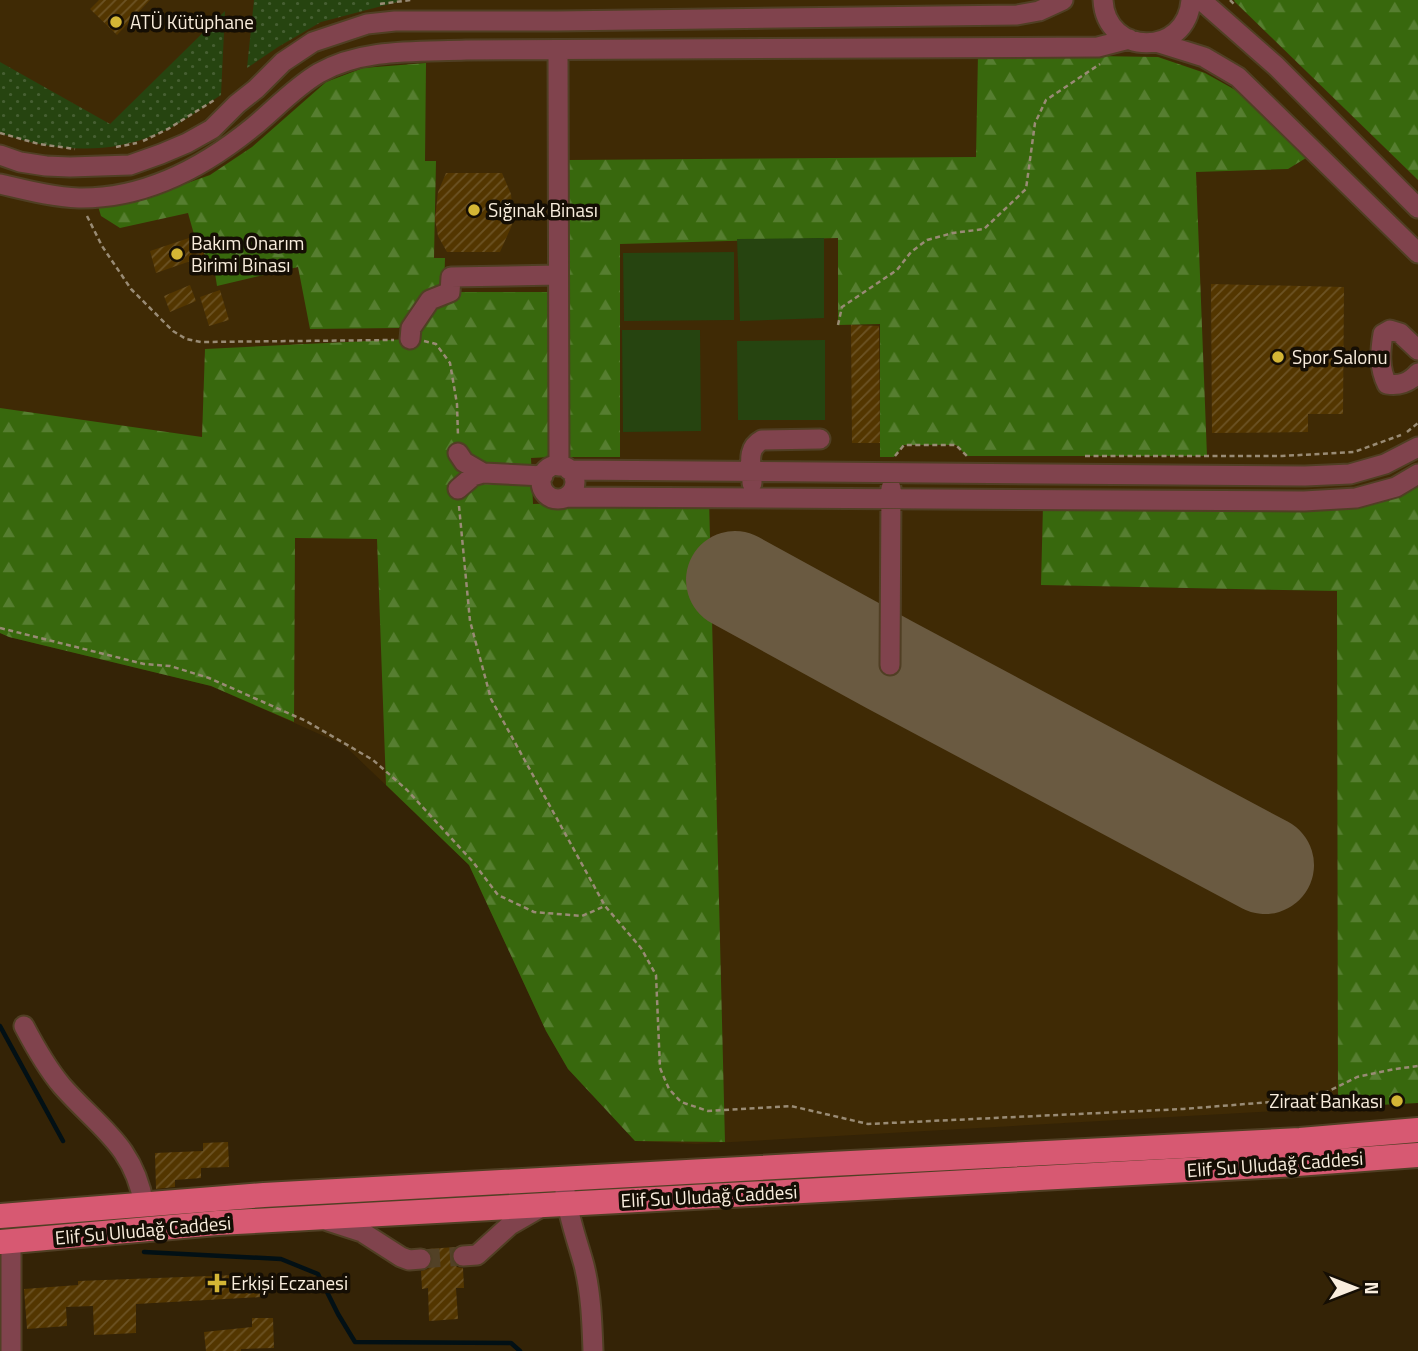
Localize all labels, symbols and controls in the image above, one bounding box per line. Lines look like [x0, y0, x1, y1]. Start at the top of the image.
place label: ATÜ Kütüphane [130, 7, 254, 36]
marker: ATÜ Kütüphane [108, 14, 124, 30]
place label: Sığınak Binası [488, 195, 598, 224]
marker: Sığınak Binası [466, 202, 482, 218]
place label: Bakım Onarım Birimi Binası [191, 228, 304, 279]
marker: Bakım Onarım Birimi Binası [169, 246, 185, 262]
place label: Spor Salonu [1292, 342, 1388, 371]
marker: Spor Salonu [1270, 349, 1286, 365]
place label: Ziraat Bankası [1269, 1086, 1383, 1115]
marker: Ziraat Bankası [1389, 1093, 1405, 1109]
street label: Elif Su Uludağ Caddesi [1186, 1143, 1364, 1184]
street label: Elif Su Uludağ Caddesi [620, 1176, 798, 1215]
street label: Elif Su Uludağ Caddesi [54, 1207, 232, 1252]
north arrow [1320, 1253, 1390, 1323]
place label: Erkişi Eczanesi [231, 1268, 348, 1297]
marker: Erkişi Eczanesi [209, 1275, 225, 1291]
text: N [1358, 1281, 1387, 1295]

